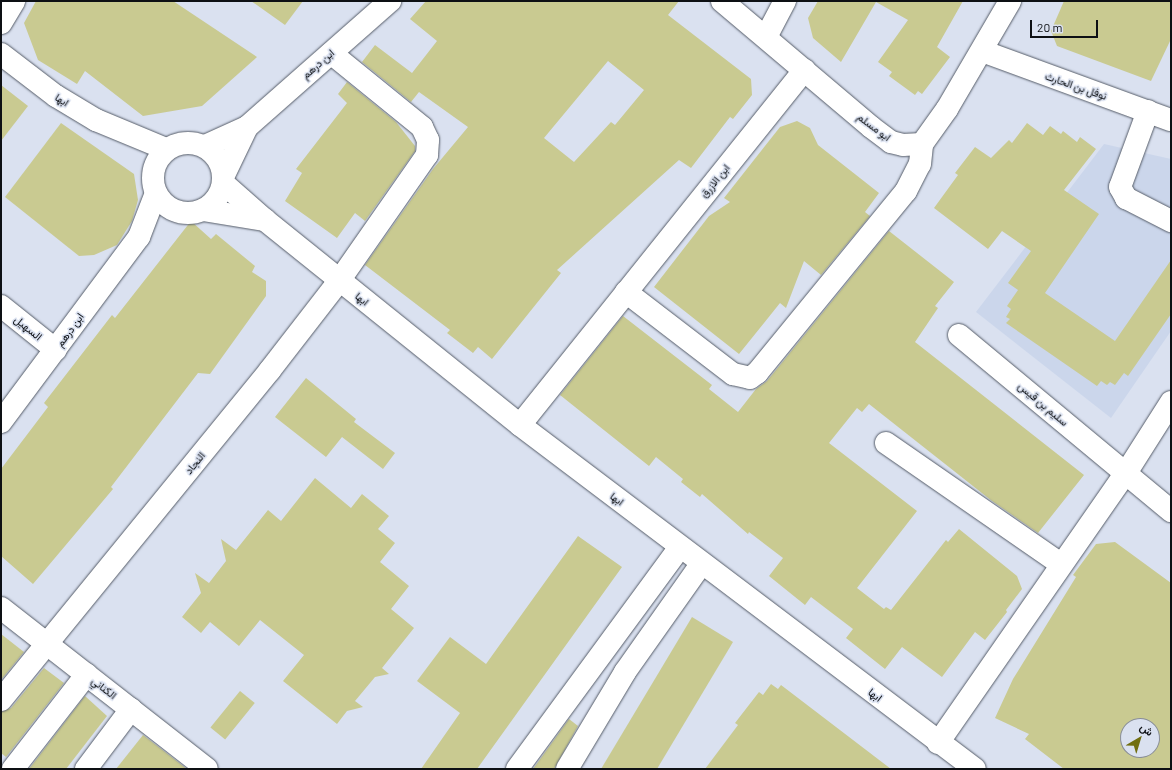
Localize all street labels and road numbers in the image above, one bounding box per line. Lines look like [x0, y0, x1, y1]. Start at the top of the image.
street label: ابن درهم [299, 46, 337, 82]
street label: نوفل بن الحارث [1043, 69, 1109, 103]
street label: ابها [52, 91, 72, 109]
street label: ابو مسلم [855, 110, 893, 144]
street label: ابن الازرق [697, 162, 733, 200]
street label: ابها [352, 289, 372, 309]
street label: ابن درهم [53, 310, 87, 350]
street label: السهيل [11, 313, 45, 343]
street label: سليم بن قيس [1015, 379, 1071, 429]
street label: النجاد [182, 449, 208, 477]
street label: ابها [607, 489, 627, 509]
street label: الكناني [89, 674, 119, 702]
street label: ابها [865, 685, 885, 705]

